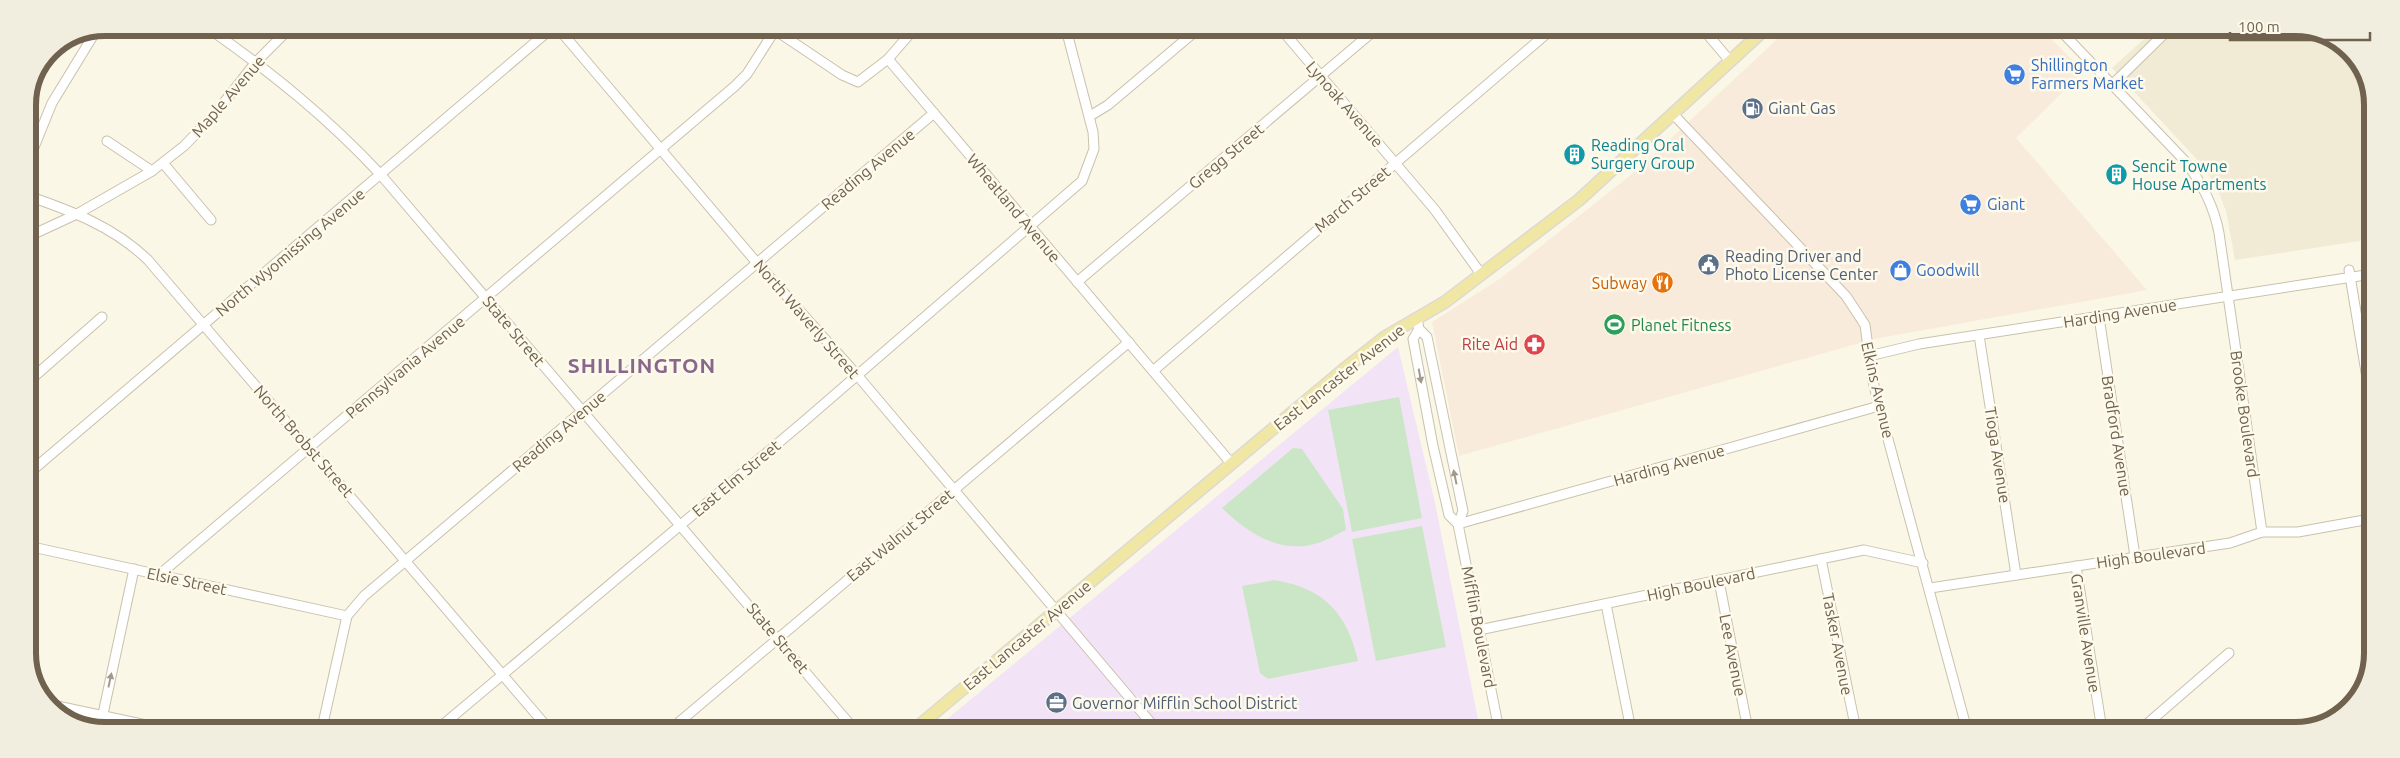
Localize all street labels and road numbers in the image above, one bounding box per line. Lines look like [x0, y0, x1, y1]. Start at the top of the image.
street label: Maple Avenue [188, 52, 268, 140]
street label: Lynoak Avenue [1303, 57, 1387, 151]
street label: Gregg Street [1185, 119, 1268, 193]
street label: Reading Avenue [818, 125, 918, 213]
street label: Wheatland Avenue [963, 150, 1065, 266]
street label: March Street [1311, 162, 1394, 236]
street label: North Wyomissing Avenue [212, 184, 368, 320]
street label: North Waverly Street [751, 256, 864, 383]
street label: State Street [479, 292, 549, 370]
street label: Harding Avenue [2062, 295, 2178, 331]
street label: Pennsylvania Avenue [342, 312, 468, 422]
street label: East Lancaster Avenue [1270, 320, 1408, 434]
street label: Elkins Avenue [1858, 340, 1898, 440]
street label: Brooke Boulevard [2227, 349, 2263, 479]
street label: Bradford Avenue [2099, 374, 2135, 498]
street label: North Brobst Street [250, 381, 358, 501]
street label: Reading Avenue [509, 387, 609, 475]
street label: Tioga Avenue [1981, 405, 2015, 505]
street label: East Elm Street [688, 435, 784, 520]
street label: Harding Avenue [1611, 441, 1727, 489]
street label: East Walnut Street [843, 485, 958, 585]
street label: High Boulevard [2095, 538, 2207, 572]
street label: Elsie Street [145, 564, 229, 598]
street label: Mifflin Boulevard [1458, 564, 1500, 690]
street label: High Boulevard [1645, 564, 1757, 604]
street label: Granville Avenue [2068, 572, 2104, 694]
street label: East Lancaster Avenue [960, 576, 1094, 694]
street label: Tasker Avenue [1819, 591, 1857, 697]
street label: State Street [743, 599, 813, 677]
street label: Lee Avenue [1716, 612, 1750, 698]

